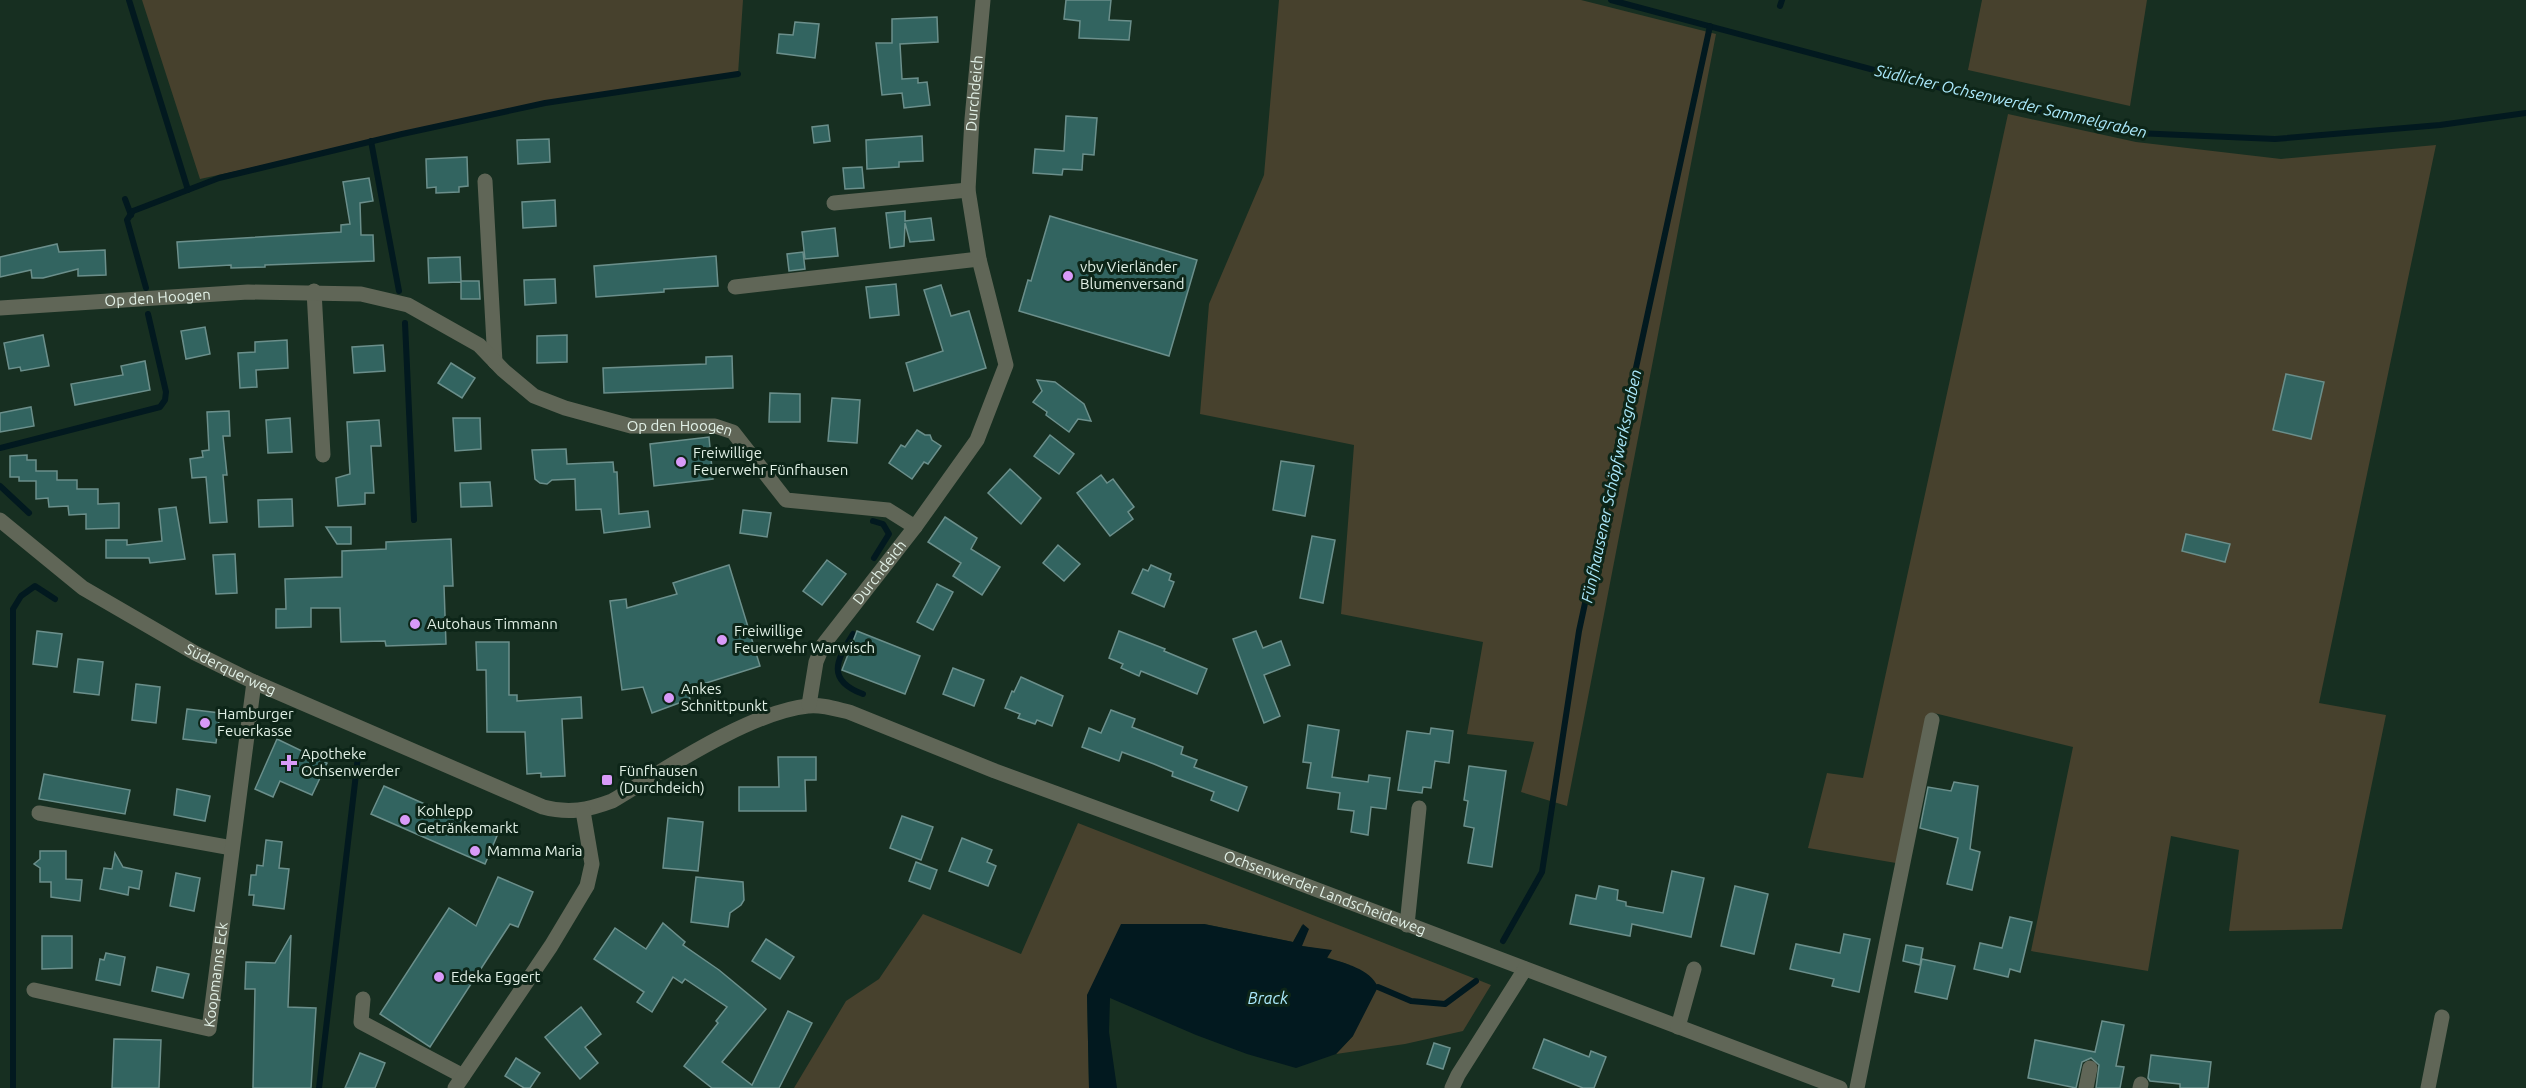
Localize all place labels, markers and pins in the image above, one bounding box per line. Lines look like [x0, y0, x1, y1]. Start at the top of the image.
place label: vbv Vierländer Blumenversand [1080, 258, 1185, 292]
marker: vbv Vierländer Blumenversand [1061, 269, 1075, 283]
place label: Freiwillige Feuerwehr Fünfhausen [693, 444, 848, 478]
marker: Freiwillige Feuerwehr Fünfhausen [674, 455, 688, 469]
place label: Autohaus Timmann [427, 615, 558, 632]
marker: Autohaus Timmann [408, 617, 422, 631]
place label: Freiwillige Feuerwehr Warwisch [734, 622, 875, 656]
marker: Freiwillige Feuerwehr Warwisch [715, 633, 729, 647]
place label: Ankes Schnittpunkt [681, 680, 768, 714]
marker: Ankes Schnittpunkt [662, 691, 676, 705]
place label: Hamburger Feuerkasse [217, 705, 294, 739]
marker: Hamburger Feuerkasse [198, 716, 212, 730]
place label: Apotheke Ochsenwerder [301, 745, 400, 779]
marker: Apotheke Ochsenwerder [282, 756, 296, 770]
place label: Fünfhausen (Durchdeich) [619, 762, 705, 796]
marker: Fünfhausen (Durchdeich) [600, 773, 614, 787]
place label: Kohlepp Getränkemarkt [417, 802, 519, 836]
marker: Kohlepp Getränkemarkt [398, 813, 412, 827]
place label: Mamma Maria [487, 842, 583, 859]
marker: Mamma Maria [468, 844, 482, 858]
place label: Edeka Eggert [451, 968, 540, 985]
marker: Edeka Eggert [432, 970, 446, 984]

